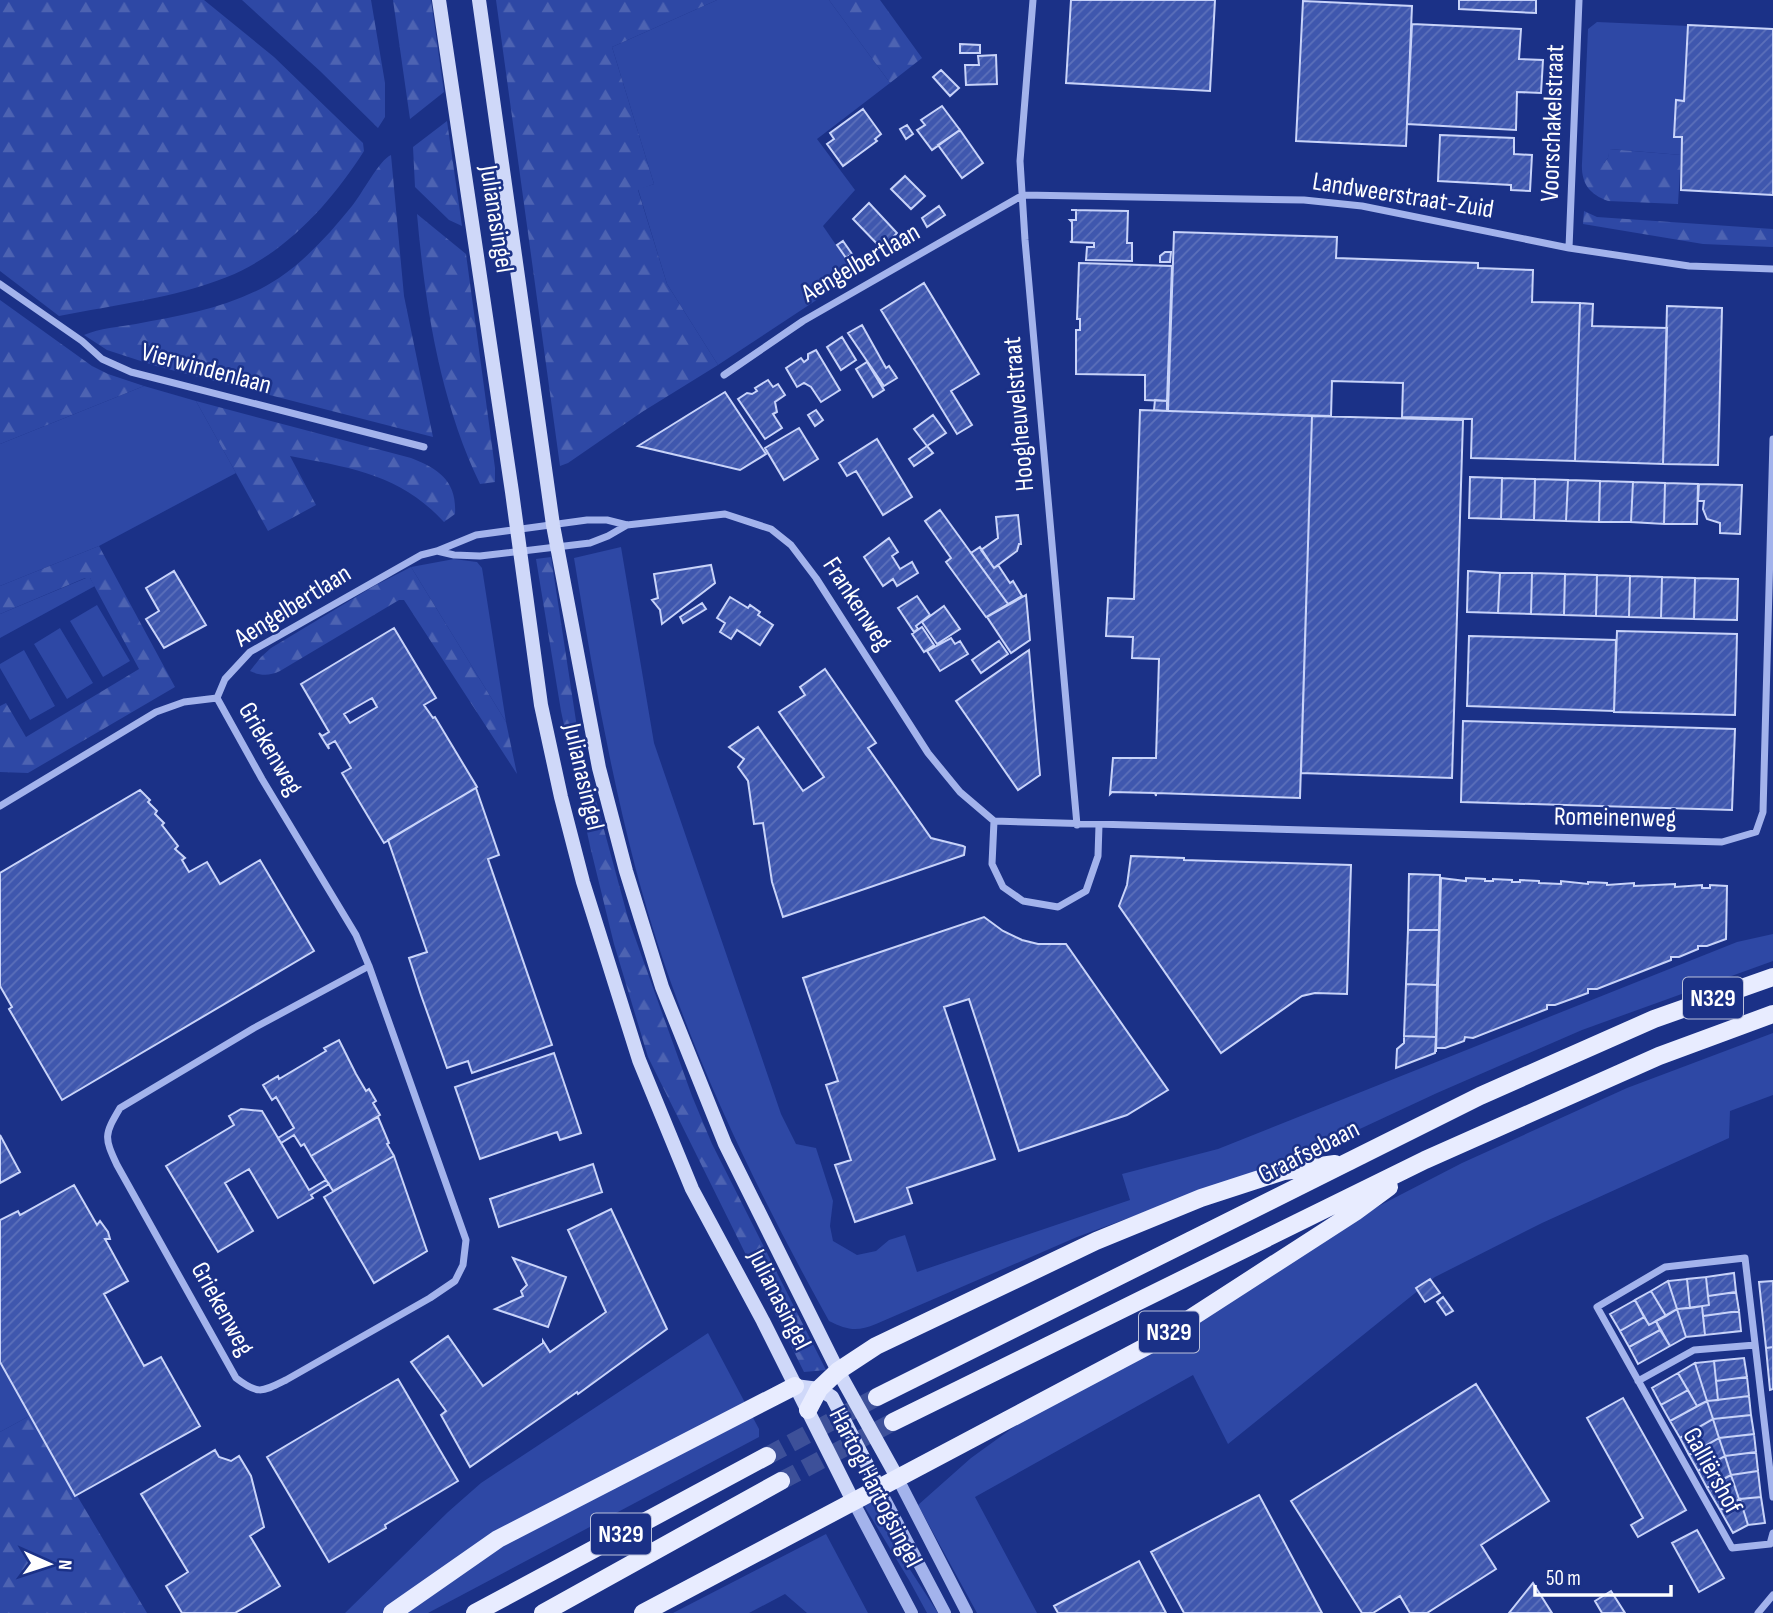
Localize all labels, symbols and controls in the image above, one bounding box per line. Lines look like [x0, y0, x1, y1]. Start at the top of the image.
street label: Voorschakelstraat [1535, 44, 1571, 202]
street label: Julianasingel [472, 162, 520, 275]
street label: Landweerstraat-Zuid [1310, 166, 1496, 226]
street label: Aengelbertlaan [795, 217, 926, 310]
street label: Hoogheuvelstraat [997, 335, 1041, 493]
street label: Vierwindenlaan [137, 337, 275, 401]
street label: Frankenweg [816, 552, 898, 656]
street label: Aengelbertlaan [228, 558, 357, 655]
street label: Griekenweg [231, 697, 309, 801]
street label: Julianasingel [555, 720, 610, 833]
street label: Romeinenweg [1553, 801, 1677, 835]
road number: N329 [1683, 978, 1743, 1018]
street label: Graafsebaan [1253, 1113, 1365, 1191]
street label: Julianasingel [740, 1244, 817, 1355]
street label: Griekenweg [184, 1257, 260, 1361]
road number: N329 [1139, 1312, 1199, 1352]
street label: Hartog Hartogsingel [822, 1403, 928, 1573]
street label: Galliërshof [1676, 1422, 1749, 1520]
road number: N329 [591, 1514, 651, 1554]
north arrow [14, 1529, 84, 1599]
scale bar [1535, 1554, 1672, 1598]
text: N [53, 1559, 76, 1570]
text: 50 m [1546, 1566, 1581, 1591]

